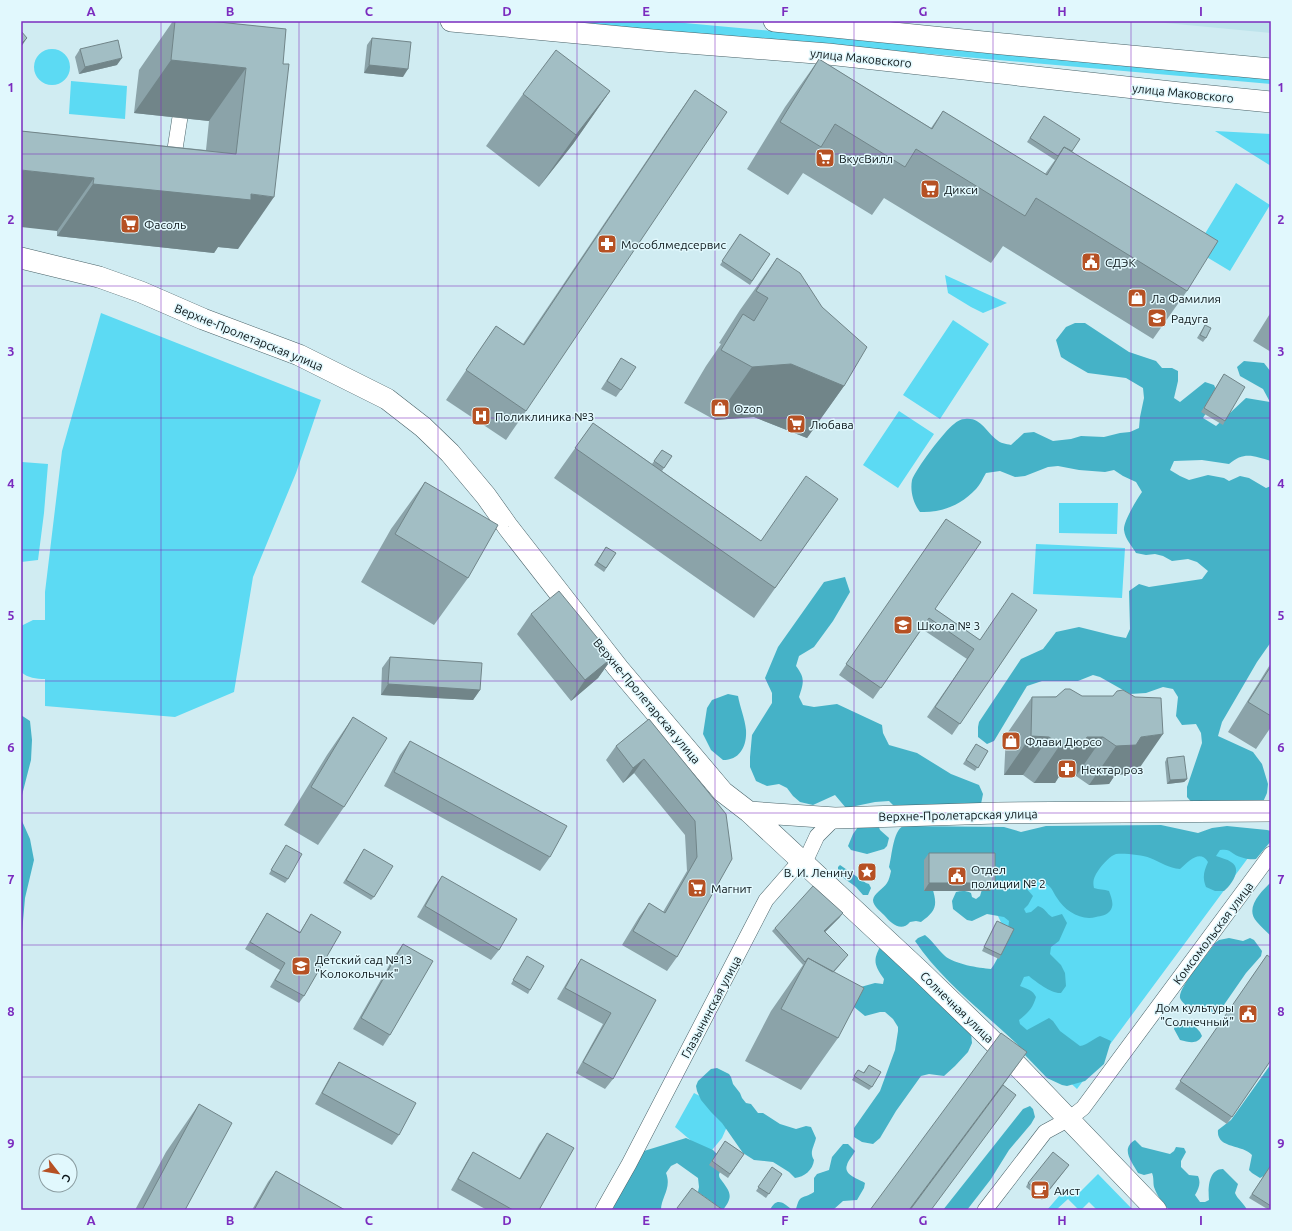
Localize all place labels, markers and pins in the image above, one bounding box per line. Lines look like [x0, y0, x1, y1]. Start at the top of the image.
supermarket icon: ВкусВилл [814, 147, 836, 169]
place label: ВкусВилл [839, 152, 893, 165]
supermarket icon: Дикси [919, 178, 941, 200]
place label: Дикси [944, 183, 978, 196]
supermarket icon: Фасоль [119, 213, 141, 235]
place label: Фасоль [144, 218, 186, 231]
pharmacy icon: Мособлмедсервис [596, 233, 618, 255]
place label: Мособлмедсервис [621, 238, 726, 251]
public building icon: СДЭК [1080, 251, 1102, 273]
place label: СДЭК [1105, 256, 1136, 269]
shop icon: Ла Фамилия [1126, 287, 1148, 309]
place label: Ла Фамилия [1151, 292, 1221, 305]
school or university icon: Радуга [1146, 307, 1168, 329]
place label: Радуга [1171, 312, 1208, 325]
shop icon: Ozon [709, 397, 731, 419]
place label: Ozon [734, 402, 763, 415]
hospital icon: Поликлиника №3 [470, 405, 492, 427]
place label: Поликлиника №3 [495, 410, 594, 423]
supermarket icon: Любава [785, 413, 807, 435]
place label: Любава [810, 418, 854, 431]
school or university icon: Школа № 3 [892, 614, 914, 636]
place label: Школа № 3 [917, 619, 980, 632]
shop icon: Флави Дюрсо [1000, 730, 1022, 752]
place label: Флави Дюрсо [1025, 735, 1102, 748]
pharmacy icon: Нектар роз [1056, 758, 1078, 780]
place label: Нектар роз [1081, 763, 1143, 776]
place icon: В. И. Ленину [856, 861, 878, 883]
place label: Отдел полиции № 2 [971, 863, 1046, 890]
public building icon: Отдел полиции № 2 [946, 865, 968, 887]
place label: В. И. Ленину [784, 866, 853, 879]
supermarket icon: Магнит [686, 877, 708, 899]
place label: Магнит [711, 882, 753, 895]
place label: Детский сад №13 "Колокольчик" [315, 953, 412, 980]
school or university icon: Детский сад №13 "Колокольчик" [290, 955, 312, 977]
place label: Дом культуры "Солнечный" [1155, 1001, 1234, 1028]
public building icon: Дом культуры "Солнечный" [1237, 1003, 1259, 1025]
cafe icon: Аист [1029, 1179, 1051, 1201]
place label: Аист [1054, 1184, 1081, 1197]

